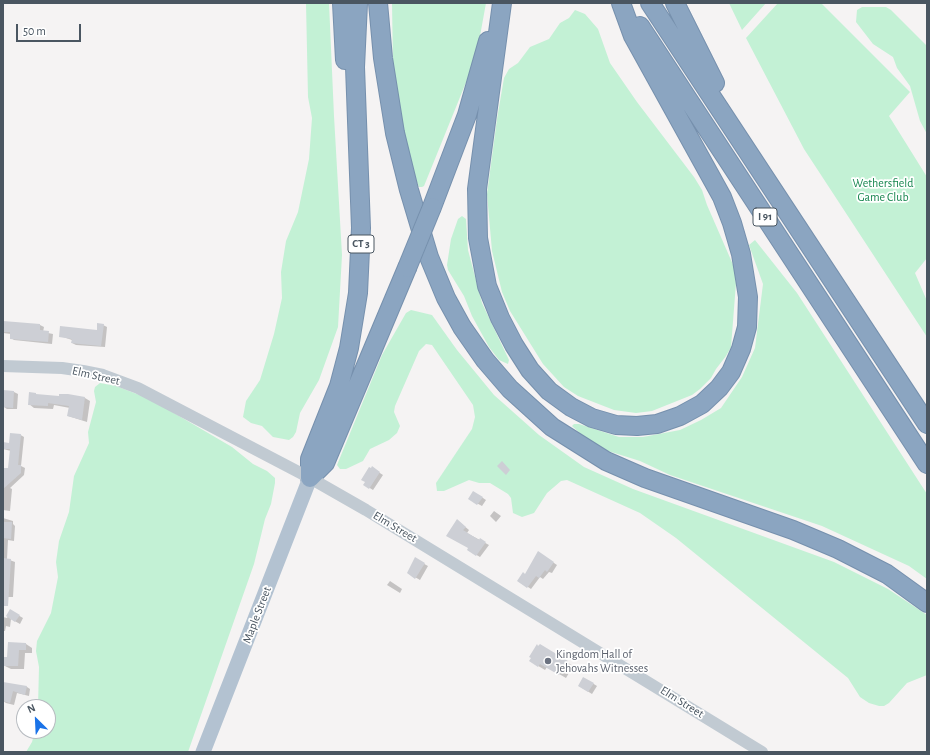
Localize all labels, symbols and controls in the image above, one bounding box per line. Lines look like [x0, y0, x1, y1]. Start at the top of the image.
scale bar [18, 16, 83, 42]
text: 50 m [23, 25, 46, 37]
park label: Wethersfield Game Club [852, 176, 914, 204]
road number: I 91 [753, 208, 777, 226]
road number: CT 3 [348, 235, 374, 253]
street label: Elm Street [71, 364, 121, 388]
street label: Elm Street [370, 508, 420, 546]
street label: Maple Street [240, 585, 274, 645]
place label: Kingdom Hall of Jehovahs Witnesses [556, 647, 648, 675]
marker: Kingdom Hall of Jehovahs Witnesses [543, 656, 553, 666]
street label: Elm Street [658, 683, 706, 721]
north arrow [16, 699, 56, 739]
text: N [26, 702, 37, 715]

